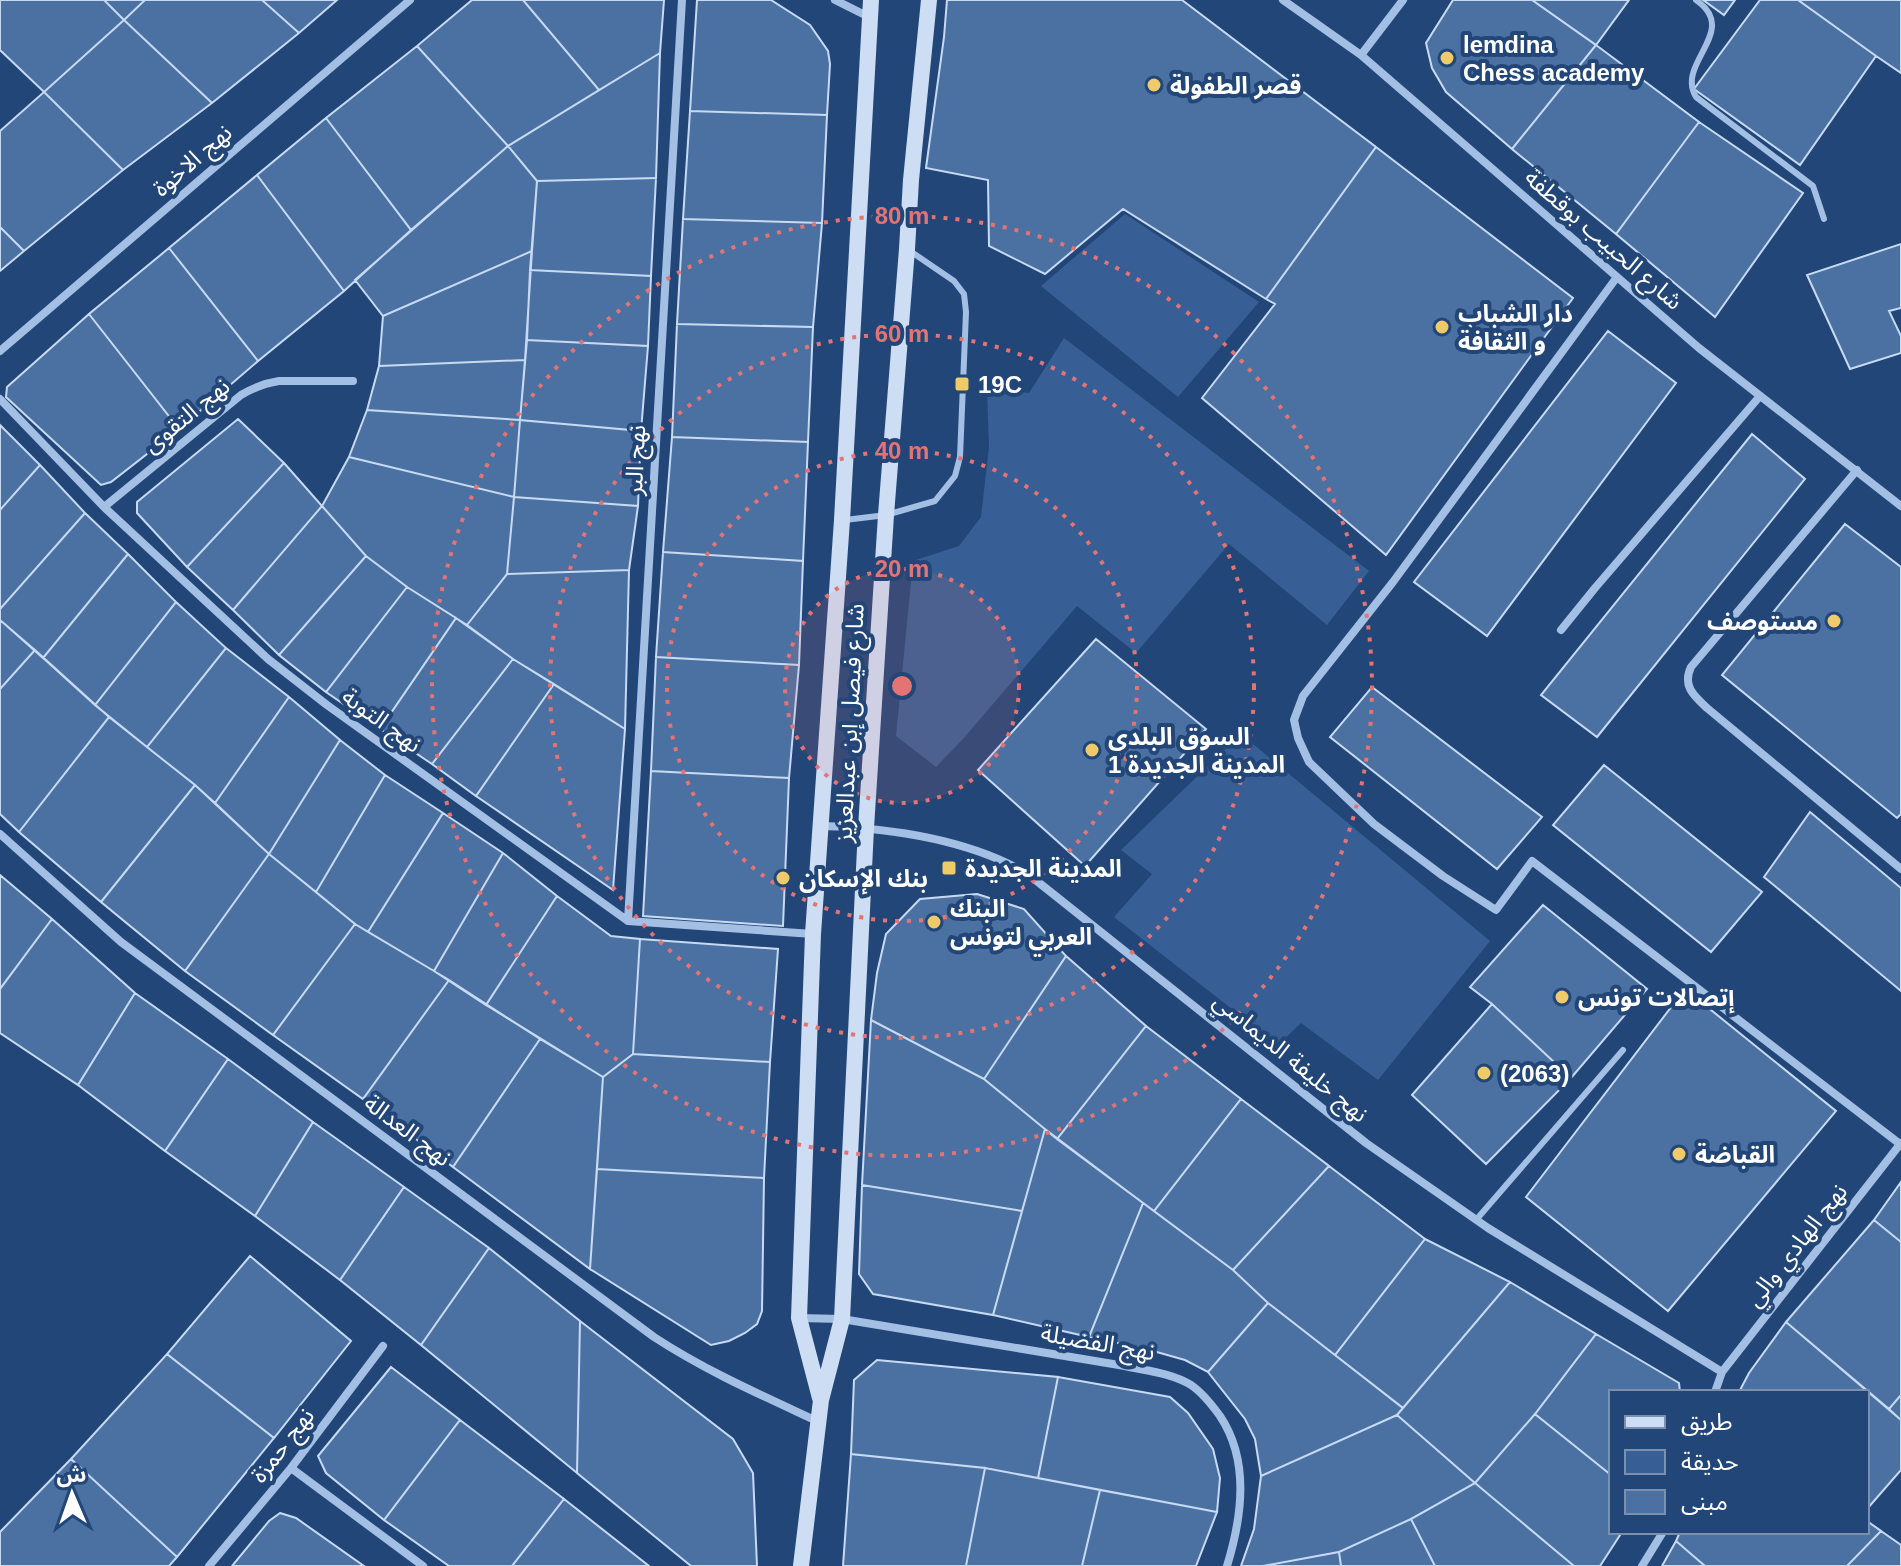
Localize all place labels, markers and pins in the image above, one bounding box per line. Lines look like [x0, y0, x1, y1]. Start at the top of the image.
place label: lemdina Chess academy [1463, 31, 1645, 86]
marker: lemdina Chess academy [1438, 49, 1456, 67]
place label: قصر الطفولة [1170, 72, 1301, 100]
marker: قصر الطفولة [1145, 76, 1163, 94]
place label: دار الشباب و الثقافة [1458, 300, 1573, 356]
marker: دار الشباب و الثقافة [1433, 318, 1451, 336]
place label: 19C [978, 371, 1022, 398]
marker: 19C [953, 375, 971, 393]
place label: مستوصف [1707, 608, 1818, 636]
marker: مستوصف [1825, 612, 1843, 630]
centre of rings [888, 672, 916, 700]
place label: السوق البلدي المدينة الجديدة 1 [1108, 723, 1285, 779]
marker: السوق البلدي المدينة الجديدة 1 [1083, 741, 1101, 759]
place label: المدينة الجديدة [965, 855, 1122, 883]
marker: المدينة الجديدة [940, 859, 958, 877]
place label: بنك الإسكان [799, 865, 928, 895]
marker: بنك الإسكان [774, 869, 792, 887]
place label: البنك العربي لتونس [950, 895, 1092, 956]
marker: البنك العربي لتونس [925, 913, 943, 931]
place label: إتصالات تونس [1578, 984, 1735, 1014]
marker: إتصالات تونس [1553, 988, 1571, 1006]
place label: (2063) [1500, 1060, 1569, 1087]
marker: (2063) [1475, 1064, 1493, 1082]
place label: القباضة [1695, 1141, 1775, 1169]
marker: القباضة [1670, 1145, 1688, 1163]

